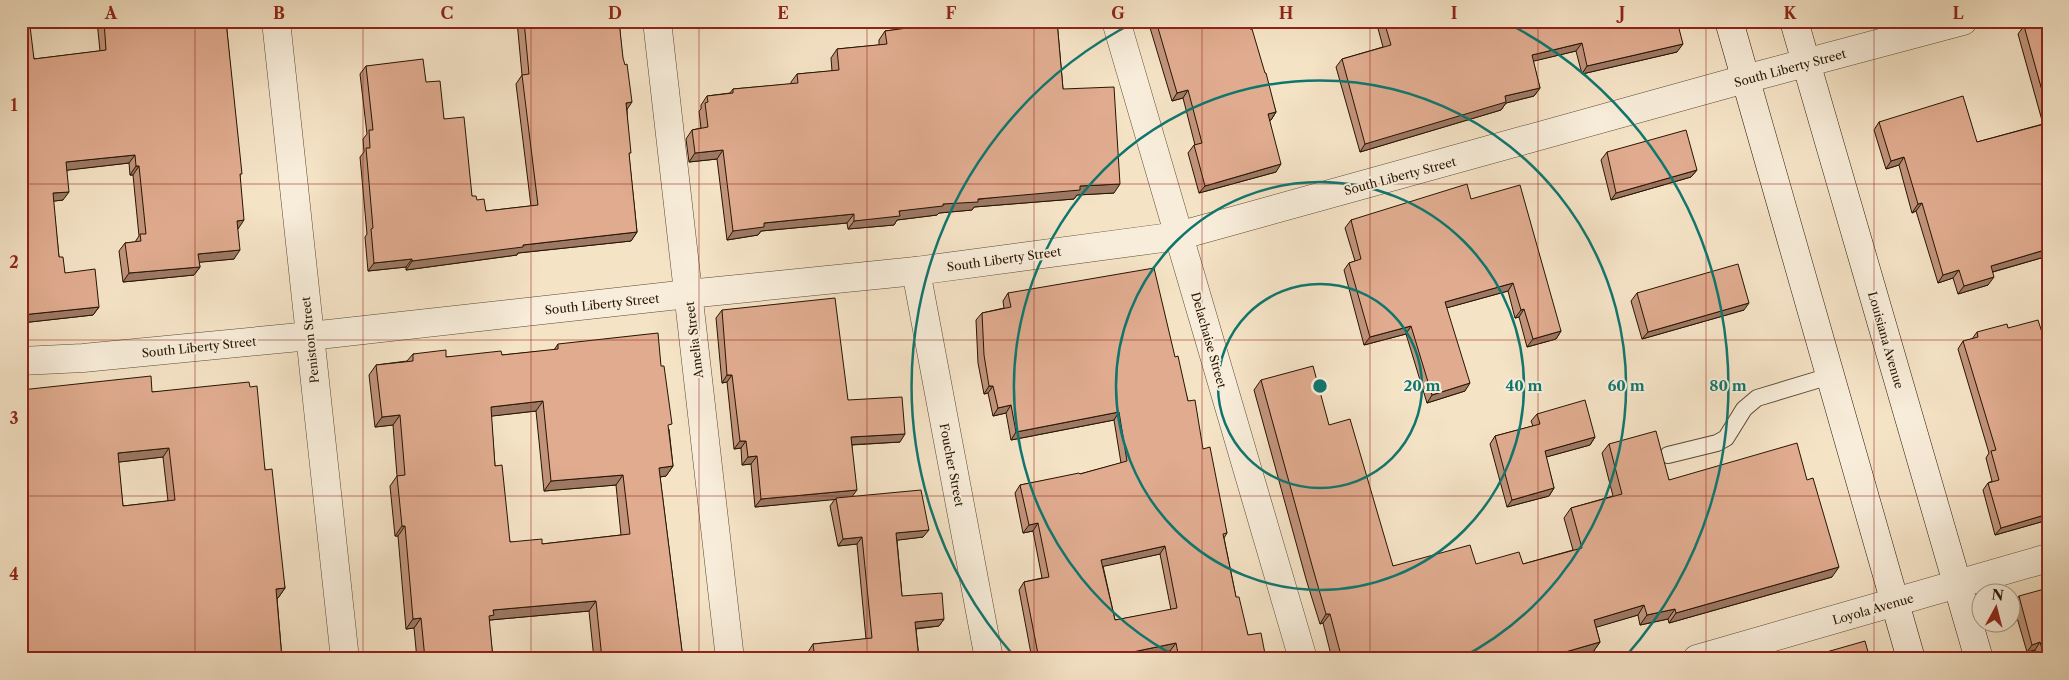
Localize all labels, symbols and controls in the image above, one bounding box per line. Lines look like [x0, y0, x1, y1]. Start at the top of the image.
text: A [104, 3, 118, 23]
text: B [273, 3, 285, 23]
text: C [441, 3, 453, 23]
text: D [608, 3, 622, 23]
text: E [777, 3, 789, 23]
text: F [946, 3, 957, 23]
text: G [1111, 3, 1125, 23]
text: H [1279, 3, 1293, 23]
text: I [1451, 3, 1458, 23]
text: J [1616, 3, 1625, 23]
text: K [1784, 3, 1798, 23]
text: L [1952, 3, 1964, 23]
street label: South Liberty Street [1732, 46, 1848, 90]
text: 1 [10, 95, 18, 115]
street label: South Liberty Street [1342, 154, 1458, 198]
street label: South Liberty Street [946, 243, 1063, 274]
text: 2 [9, 252, 19, 272]
street label: South Liberty Street [544, 290, 661, 317]
street label: Delachaise Street [1188, 290, 1230, 391]
street label: Louisiana Avenue [1865, 290, 1907, 391]
street label: Peniston Street [298, 295, 322, 384]
street label: Amelia Street [682, 300, 706, 380]
street label: South Liberty Street [141, 333, 258, 360]
text: 20 m [1403, 376, 1441, 395]
text: 40 m [1505, 376, 1543, 395]
text: 60 m [1607, 376, 1645, 395]
text: 80 m [1709, 376, 1747, 395]
centre of rings [1311, 377, 1329, 395]
text: 3 [9, 408, 19, 428]
street label: Foucher Street [937, 422, 968, 509]
text: 4 [9, 564, 19, 584]
north arrow [1972, 582, 2022, 632]
text: N [1990, 585, 2005, 605]
street label: Loyola Avenue [1831, 590, 1916, 628]

